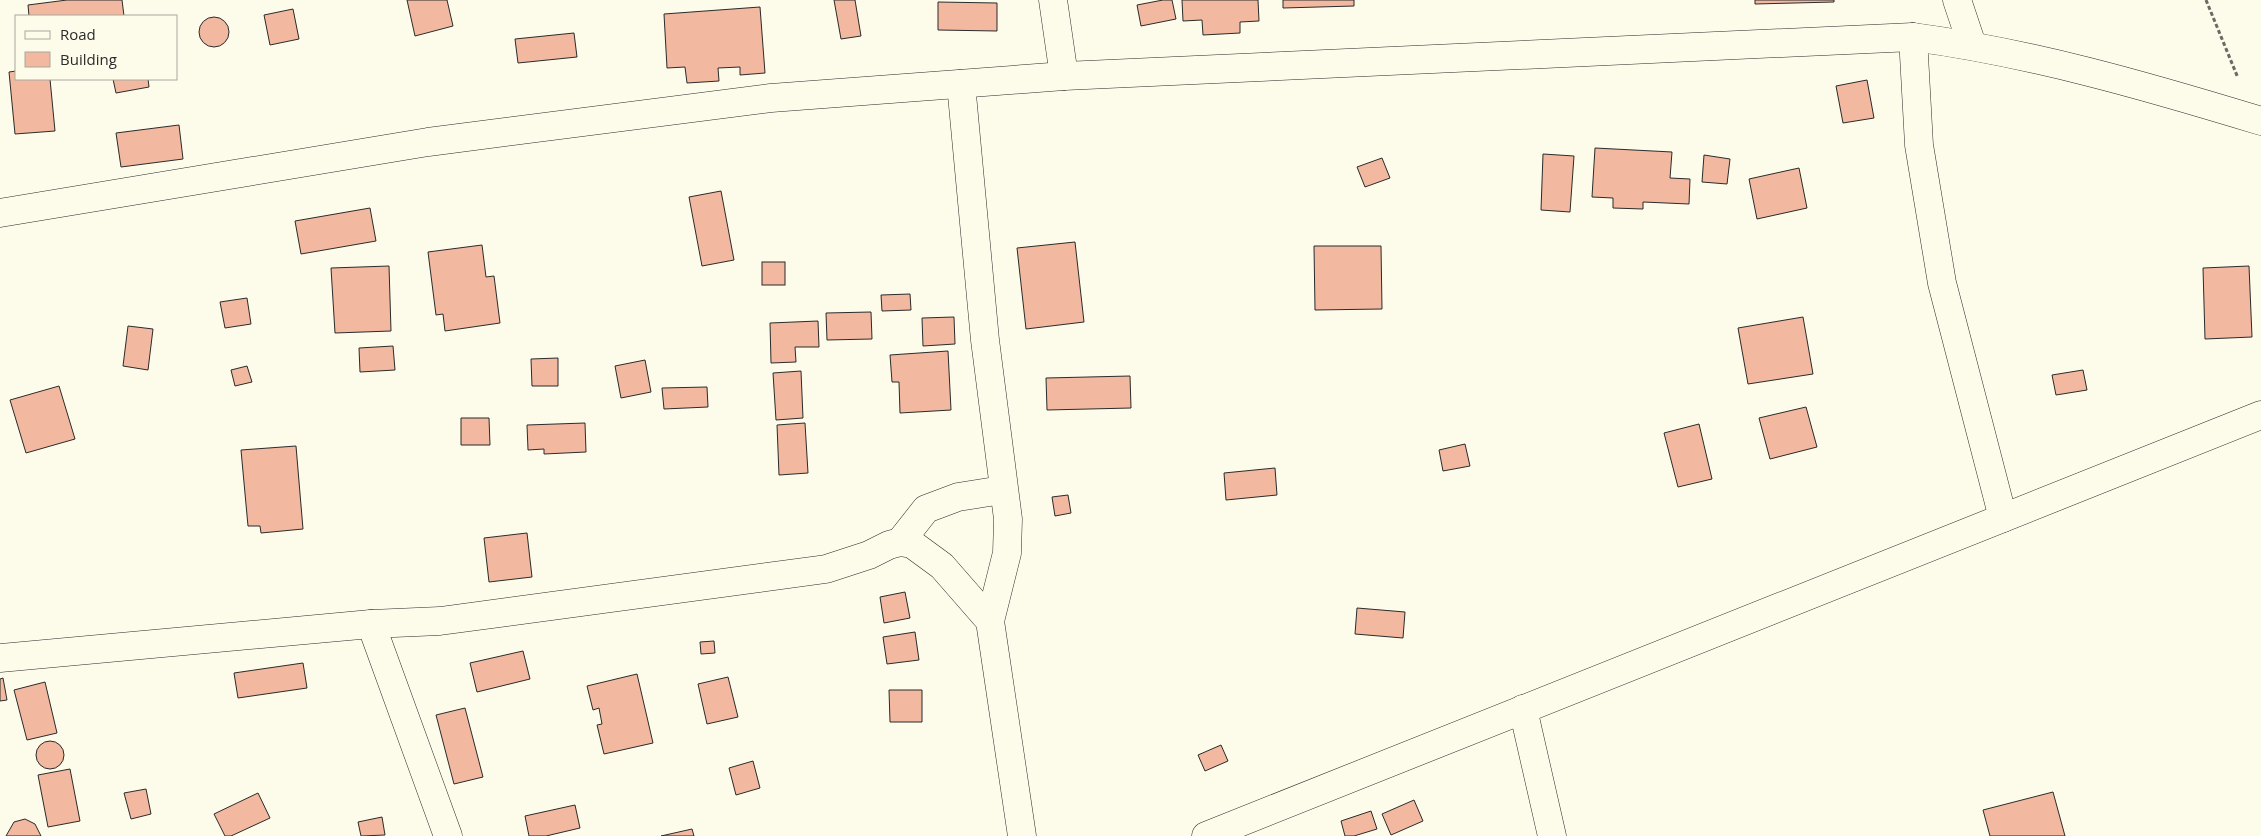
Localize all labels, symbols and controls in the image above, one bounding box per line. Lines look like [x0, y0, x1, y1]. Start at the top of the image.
legend [15, 15, 178, 80]
text: Road [60, 24, 96, 44]
text: Building [60, 49, 117, 69]

